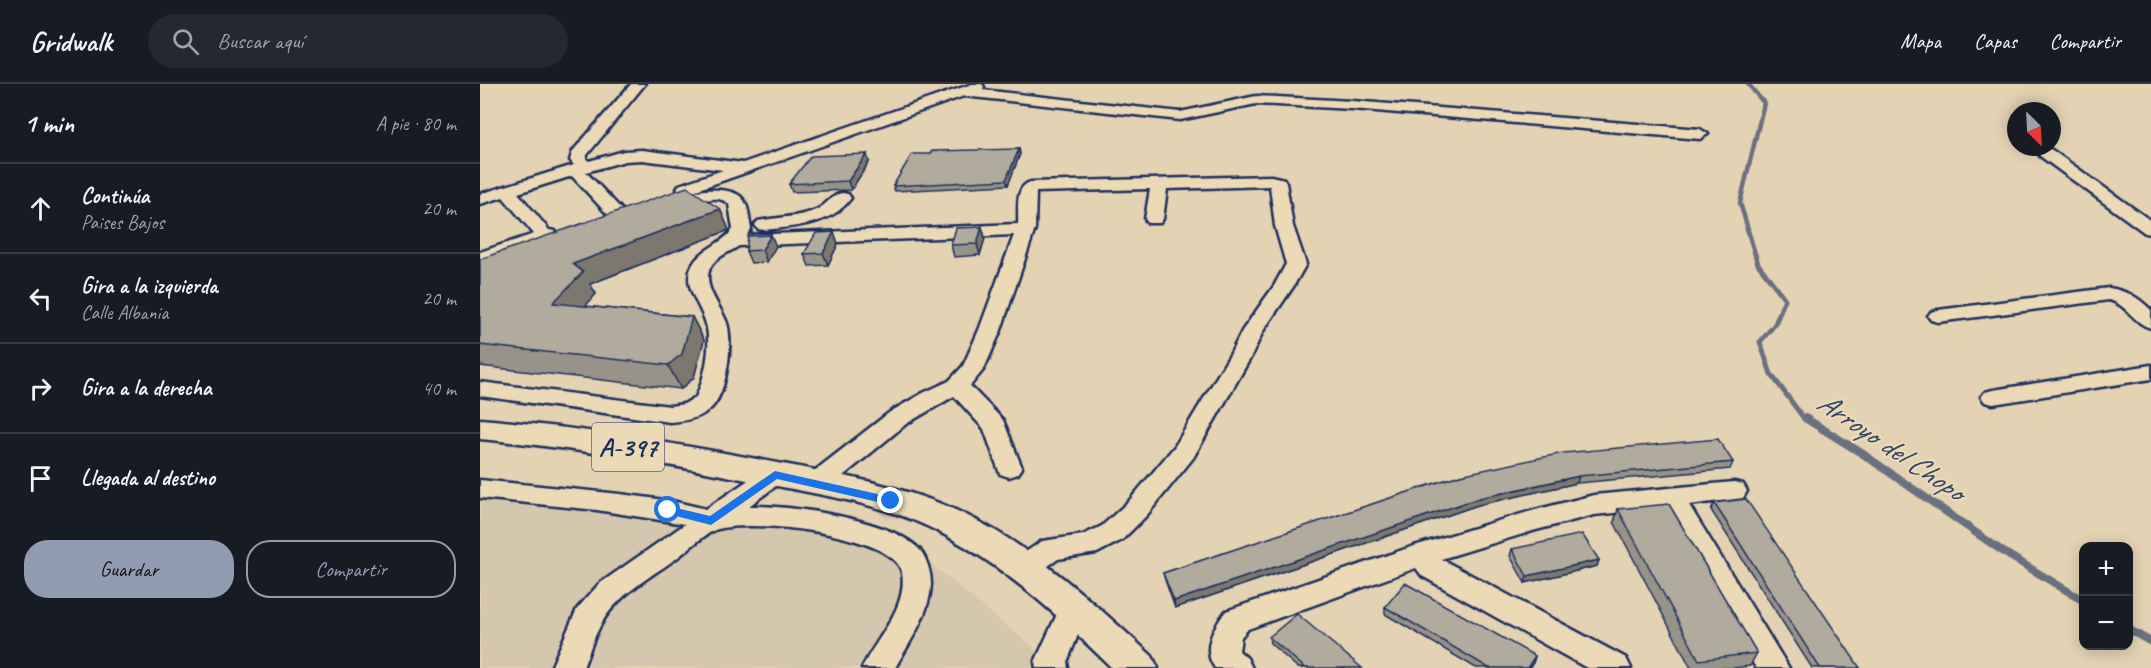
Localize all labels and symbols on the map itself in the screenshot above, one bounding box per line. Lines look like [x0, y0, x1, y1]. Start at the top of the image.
north arrow [2007, 102, 2061, 156]
water label: Arroyo del Chopo [1810, 383, 1976, 512]
road number: A-397 [592, 423, 664, 471]
route end [877, 487, 903, 513]
route start [654, 496, 680, 522]

